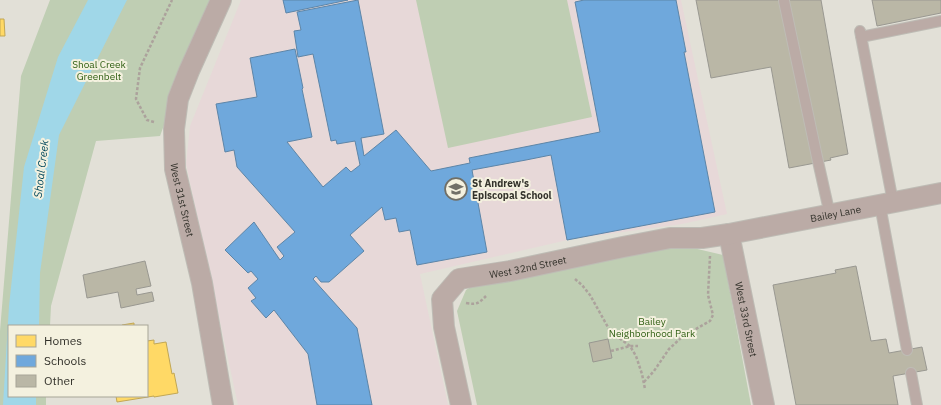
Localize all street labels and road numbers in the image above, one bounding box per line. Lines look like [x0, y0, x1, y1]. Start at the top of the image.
street label: West 31st Street [168, 163, 197, 239]
street label: Bailey Lane [809, 203, 863, 225]
street label: West 32nd Street [488, 253, 568, 281]
street label: West 33rd Street [732, 281, 760, 358]

